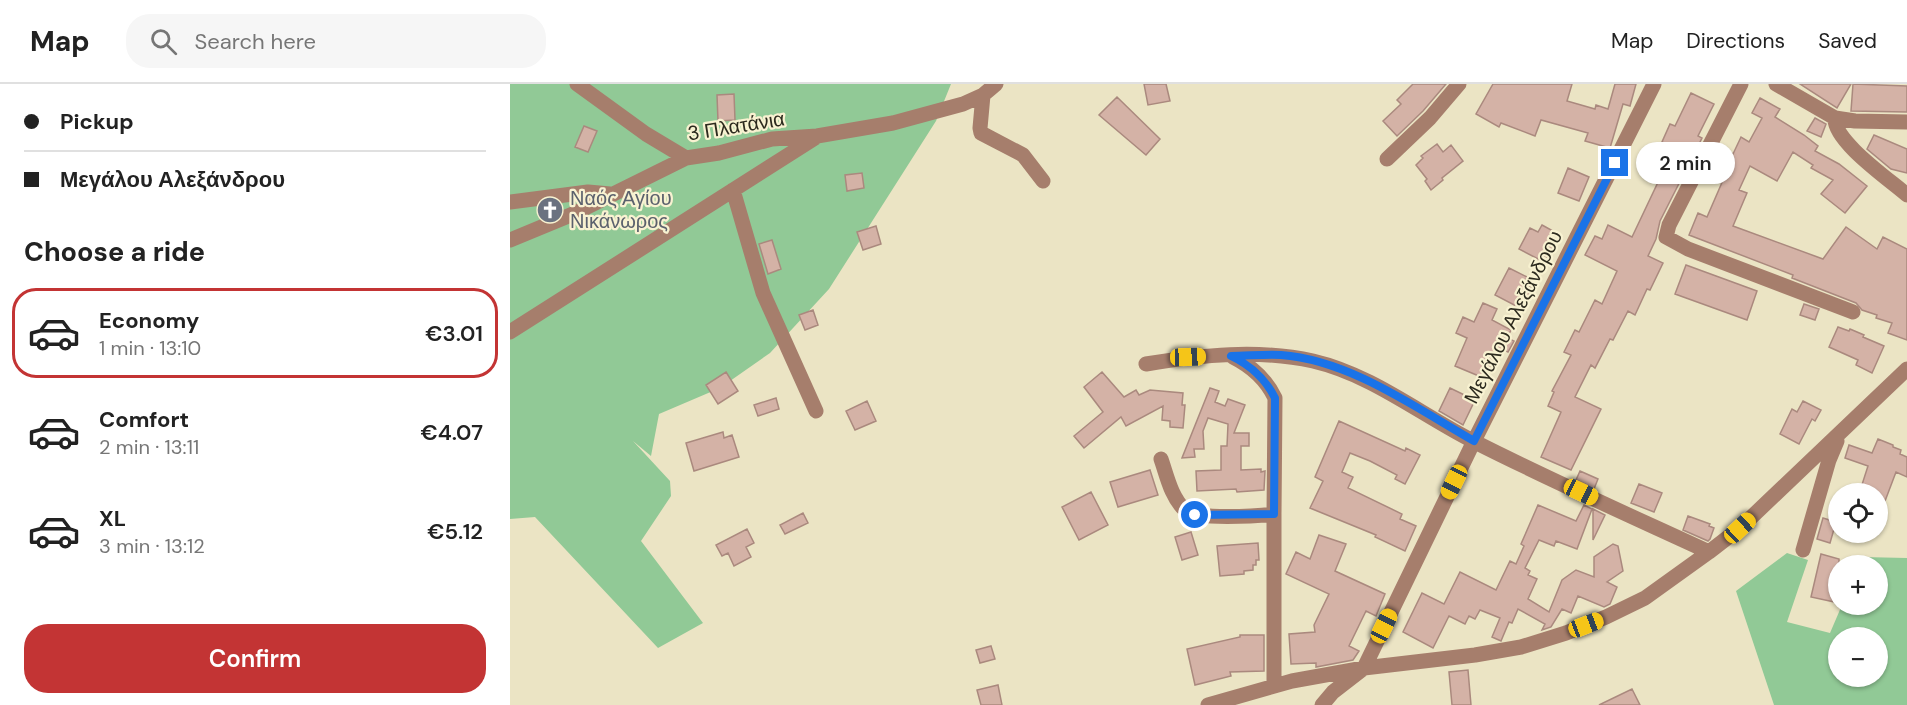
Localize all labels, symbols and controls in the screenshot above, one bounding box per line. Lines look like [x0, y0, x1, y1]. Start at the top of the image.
search box [126, 14, 546, 68]
text: Map [30, 23, 90, 60]
icon: search [147, 25, 180, 58]
text: Search here [195, 27, 316, 56]
text: Map [1611, 27, 1653, 55]
text: Directions [1686, 27, 1785, 55]
text: Saved [1818, 27, 1877, 55]
street label: 3 Πλατάνια [686, 105, 786, 147]
text: Pickup [60, 107, 134, 136]
callout: 2 min [1636, 142, 1735, 184]
route end [1601, 149, 1628, 176]
text: 2 min [1659, 150, 1712, 176]
text: Μεγάλου Αλεξάνδρου [60, 165, 285, 194]
place label: Ναός Αγίου Νικάνωρος [570, 185, 672, 234]
church icon: Ναός Αγίου Νικάνωρος [535, 195, 565, 225]
street label: Μεγάλου Αλεξάνδρου [1458, 226, 1568, 408]
text: Choose a ride [24, 234, 205, 269]
icon: car [27, 306, 81, 360]
text: Economy [99, 306, 199, 335]
text: €3.01 [425, 319, 483, 348]
text: 1 min · 13:10 [99, 335, 201, 361]
car [1170, 347, 1206, 367]
icon: car [27, 405, 81, 459]
text: Comfort [99, 405, 189, 434]
text: €4.07 [420, 418, 483, 447]
text: 2 min · 13:11 [99, 434, 199, 460]
car [1438, 462, 1470, 502]
car [1561, 476, 1601, 508]
map controls [1828, 483, 1888, 687]
button: locate [1828, 483, 1888, 543]
route start [1181, 501, 1208, 528]
icon: car [27, 504, 81, 558]
text: XL [99, 504, 126, 533]
car [1721, 509, 1759, 547]
text: €5.12 [427, 517, 483, 546]
text: 3 min · 13:12 [99, 533, 205, 559]
button: + [1828, 555, 1888, 615]
car [1368, 606, 1400, 646]
car [1566, 610, 1606, 640]
button: Confirm [24, 624, 486, 693]
button: − [1828, 627, 1888, 687]

